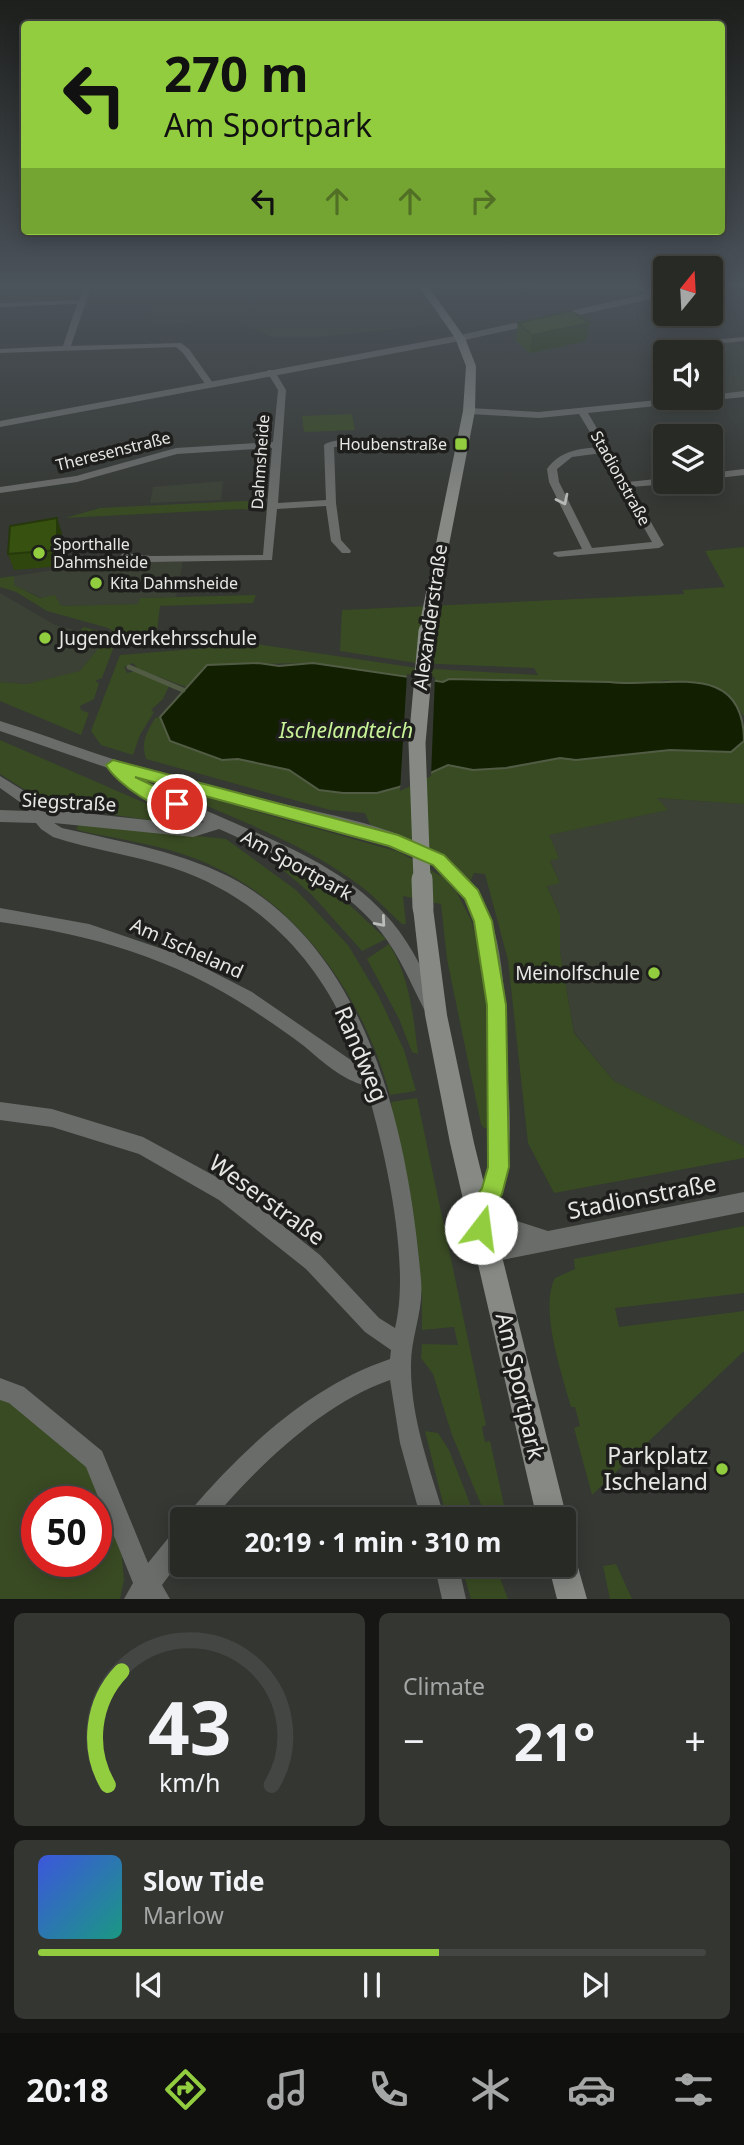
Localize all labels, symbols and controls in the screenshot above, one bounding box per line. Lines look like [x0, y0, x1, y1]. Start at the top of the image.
text: 270 m [164, 40, 309, 106]
icon: left [49, 49, 140, 140]
text: Am Sportpark [164, 103, 372, 146]
icon: left [245, 182, 283, 220]
icon: ahead [318, 182, 356, 220]
icon: ahead [391, 182, 429, 220]
icon: right [464, 182, 502, 220]
north arrow [653, 256, 723, 326]
map controls [653, 256, 723, 494]
button: sound [653, 340, 723, 410]
street label: Dahmsheide [246, 414, 274, 510]
button: layers [653, 424, 723, 494]
street label: Theresenstraße [53, 426, 173, 476]
street label: Stadionstraße [586, 427, 656, 529]
place label: Houbenstraße [339, 433, 447, 455]
marker: Houbenstraße [453, 436, 469, 452]
one-way arrow [555, 493, 569, 505]
place label: Sporthalle Dahmsheide [53, 533, 148, 573]
street label: Alexanderstraße [407, 542, 453, 692]
marker: Sporthalle Dahmsheide [31, 545, 47, 561]
place label: Kita Dahmsheide [110, 572, 238, 594]
marker: Kita Dahmsheide [88, 575, 104, 591]
place label: Jugendverkehrsschule [57, 625, 257, 651]
marker: Jugendverkehrsschule [37, 630, 53, 646]
water label: Ischelandteich [278, 716, 413, 744]
pin [147, 774, 207, 834]
icon: arrive [158, 785, 196, 823]
street label: Siegstraße [21, 787, 117, 817]
street label: Am Sportpark [237, 824, 357, 906]
street label: Am Ischeland [126, 912, 248, 984]
one-way arrow [373, 914, 385, 927]
place label: Meinolfschule [515, 960, 640, 986]
marker: Meinolfschule [646, 965, 662, 981]
street label: Randweg [328, 1001, 396, 1106]
street label: Weserstraße [203, 1146, 332, 1252]
street label: Stadionstraße [565, 1166, 719, 1226]
position arrow [444, 1191, 518, 1265]
street label: Am Sportpark [489, 1309, 554, 1463]
place label: Parkplatz Ischeland [604, 1439, 708, 1497]
marker: Parkplatz Ischeland [714, 1461, 730, 1477]
speed limit sign: 50 [21, 1486, 112, 1577]
text: 20:19 · 1 min · 310 m [245, 1524, 501, 1560]
text: Climate [403, 1670, 485, 1702]
text: 43 [148, 1678, 231, 1777]
text: 21° [514, 1705, 595, 1776]
text: − [403, 1714, 425, 1766]
text: + [684, 1714, 706, 1766]
text: km/h [159, 1765, 220, 1799]
text: Slow Tide [143, 1863, 265, 1899]
text: Marlow [143, 1899, 224, 1931]
icon: previous [130, 1966, 168, 2004]
icon: pause [353, 1966, 391, 2004]
icon: next [576, 1966, 614, 2004]
icon: directions [161, 2065, 210, 2114]
icon: music [263, 2065, 312, 2114]
icon: phone [364, 2065, 413, 2114]
icon: climate [466, 2065, 515, 2114]
icon: car [567, 2065, 616, 2114]
icon: filters [669, 2065, 718, 2114]
text: 20:18 [26, 2068, 108, 2111]

